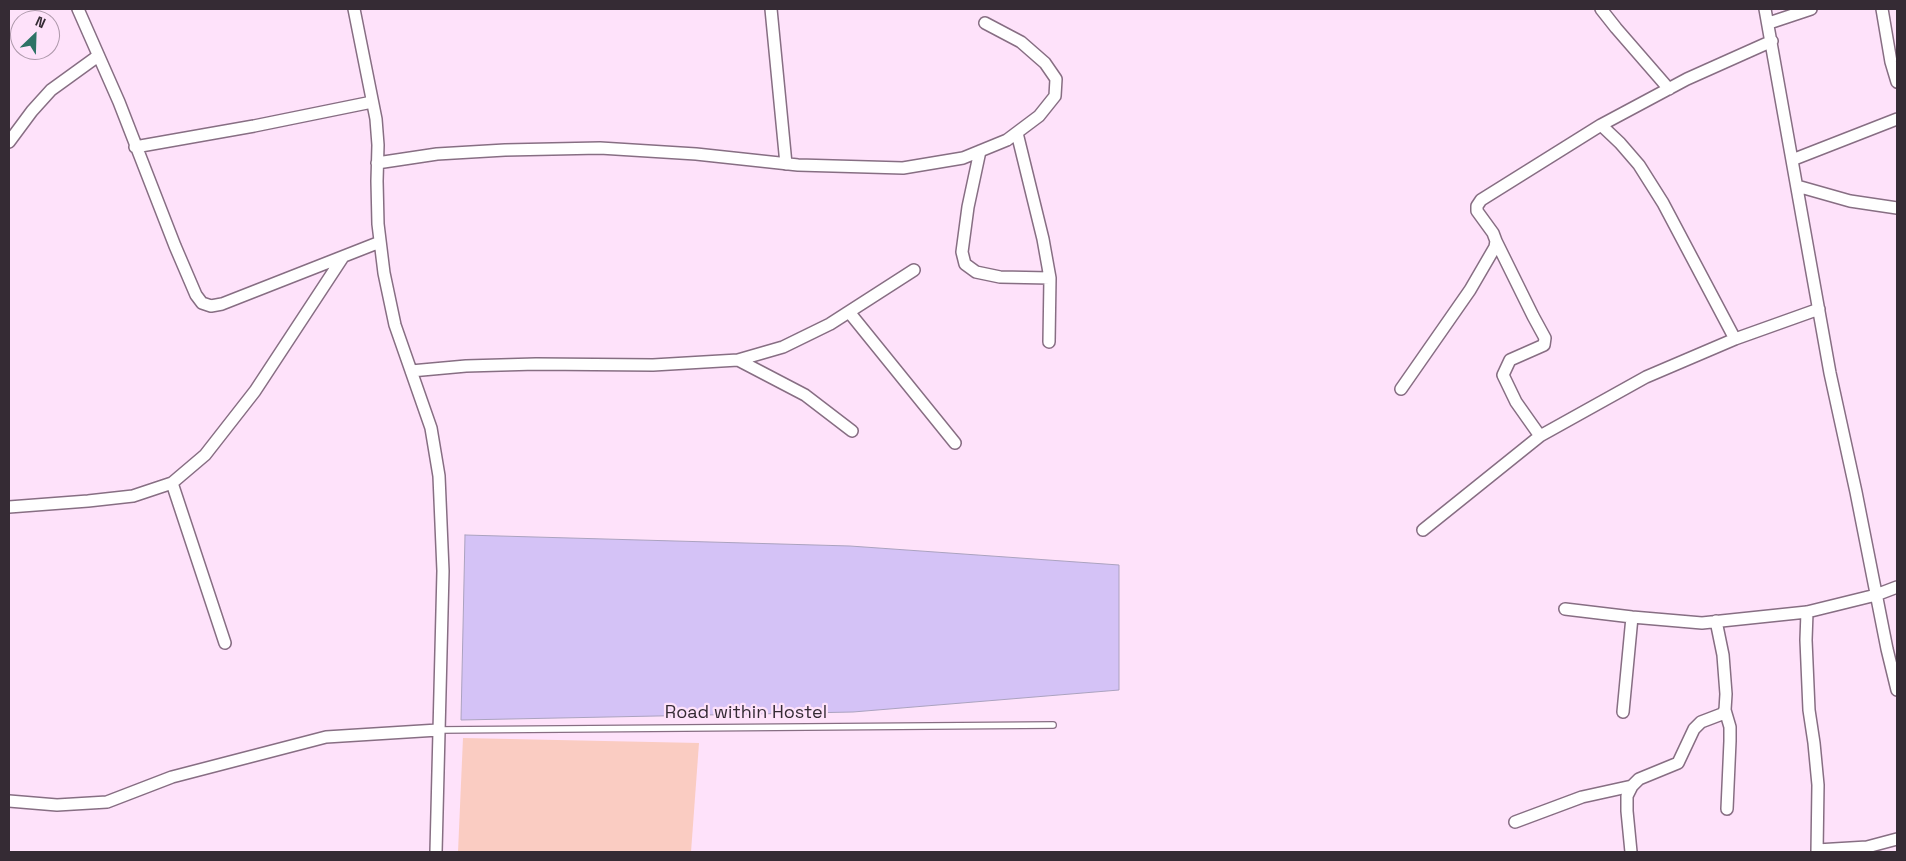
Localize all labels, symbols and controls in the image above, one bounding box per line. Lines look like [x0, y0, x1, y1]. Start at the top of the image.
north arrow [10, 10, 60, 60]
text: N [33, 12, 49, 32]
street label: Road within Hostel [665, 702, 827, 724]

